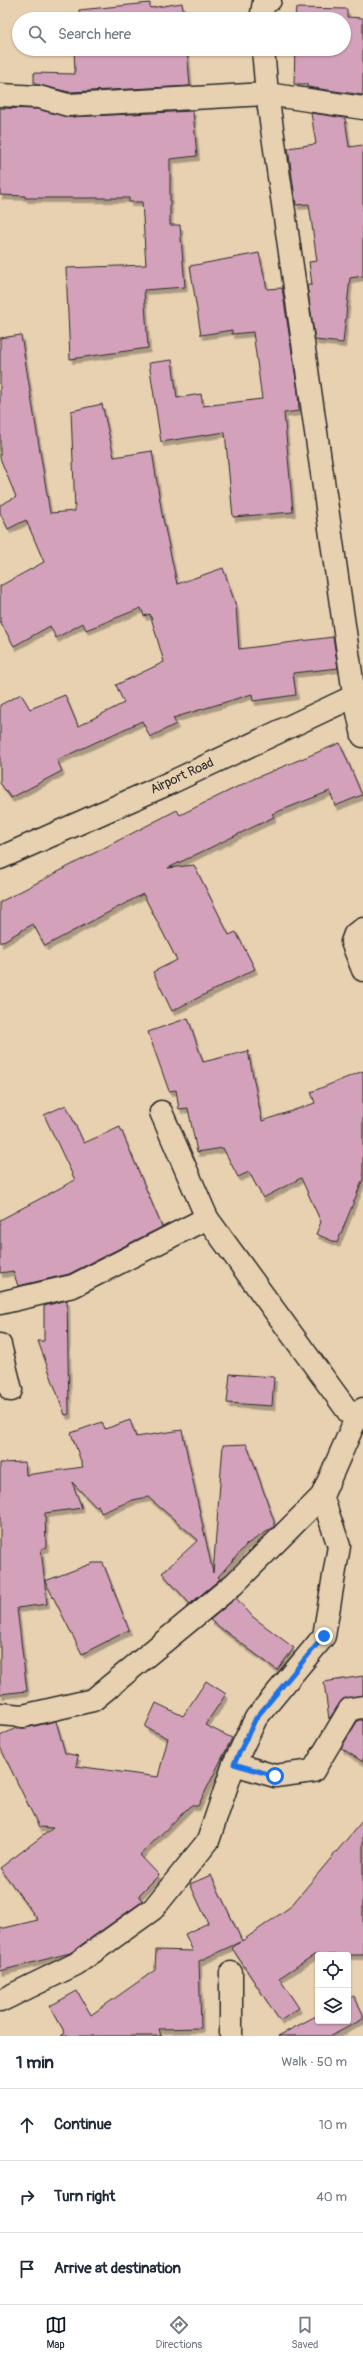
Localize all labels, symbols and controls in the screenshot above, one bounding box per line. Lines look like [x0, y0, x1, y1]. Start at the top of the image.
search box [12, 12, 351, 56]
icon: search [26, 23, 48, 45]
text: Search here [58, 25, 131, 44]
street label: Airport Road [148, 754, 216, 798]
route end [315, 1627, 333, 1645]
route start [266, 1767, 284, 1785]
map controls [315, 1952, 351, 2024]
button: locate [315, 1952, 351, 1988]
button: layers [315, 1988, 351, 2024]
text: 1 min [16, 2052, 54, 2073]
text: Walk · 50 m [281, 2054, 347, 2070]
icon: ahead [16, 2114, 38, 2136]
text: Continue [54, 2115, 112, 2134]
text: 10 m [319, 2117, 347, 2133]
icon: right [16, 2186, 38, 2208]
text: Turn right [54, 2187, 115, 2206]
text: 40 m [316, 2189, 347, 2205]
icon: arrive [16, 2258, 38, 2280]
text: Arrive at destination [54, 2259, 181, 2278]
tab: Map [45, 2314, 67, 2351]
tab: Directions [156, 2314, 202, 2351]
tab: Saved [291, 2314, 318, 2351]

